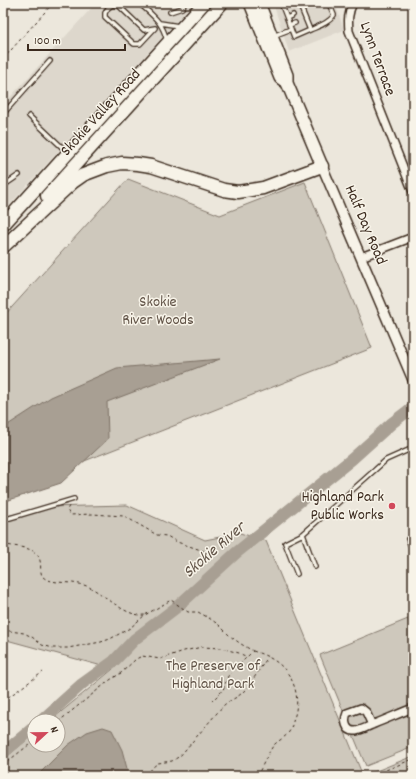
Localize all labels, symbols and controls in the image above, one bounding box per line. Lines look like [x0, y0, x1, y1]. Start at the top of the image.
street label: Lynn Terrace [353, 19, 401, 99]
scale bar [28, 26, 125, 52]
text: 100 m [34, 33, 61, 50]
street label: Skokie Valley Road [55, 64, 147, 162]
street label: Half Day Road [338, 182, 392, 268]
park label: Skokie River Woods [122, 291, 194, 332]
place label: Highland Park Public Works [301, 486, 384, 527]
marker: Highland Park Public Works [387, 501, 397, 511]
water label: Skokie River [179, 516, 253, 585]
park label: The Preserve of Highland Park [166, 655, 261, 696]
north arrow [26, 713, 66, 753]
text: N [45, 724, 62, 736]

